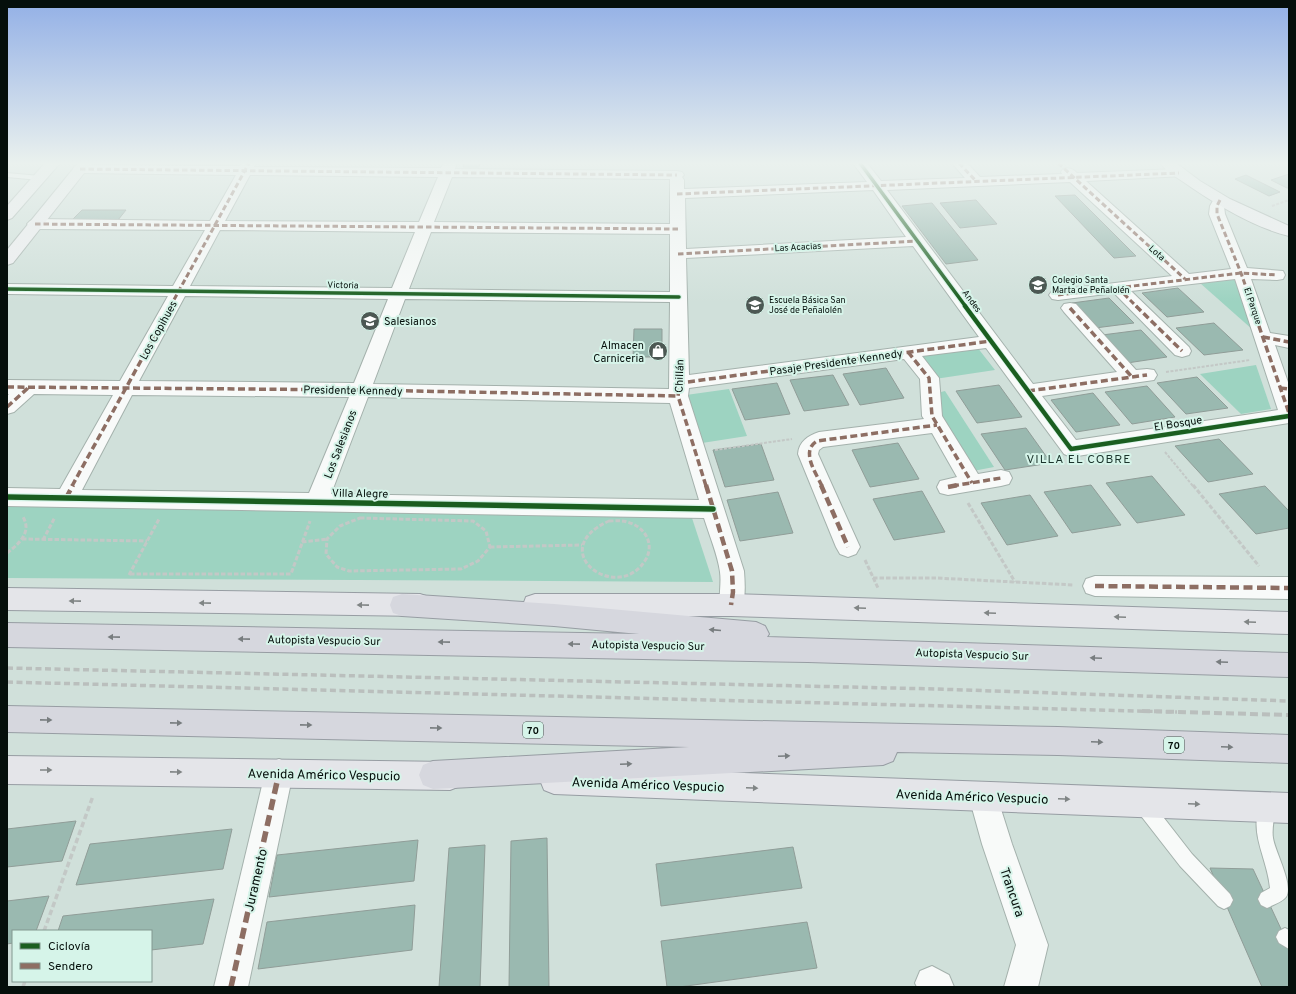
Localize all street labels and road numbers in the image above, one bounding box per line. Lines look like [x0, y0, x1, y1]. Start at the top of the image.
street label: Las Acacias [774, 241, 822, 254]
street label: Lota [1146, 243, 1167, 264]
street label: Victoria [327, 280, 359, 291]
street label: El Parque [1241, 286, 1264, 326]
street label: Andes [960, 288, 983, 315]
street label: Los Copihues [137, 298, 181, 363]
street label: Pasaje Presidente Kennedy [769, 347, 904, 379]
street label: Chillán [672, 359, 688, 393]
street label: Presidente Kennedy [303, 383, 403, 399]
street label: Los Salesianos [321, 408, 360, 481]
street label: El Bosque [1153, 413, 1203, 435]
street label: Villa Alegre [332, 487, 388, 501]
street label: Autopista Vespucio Sur [267, 633, 382, 649]
street label: Autopista Vespucio Sur [591, 638, 706, 654]
street label: Autopista Vespucio Sur [915, 646, 1030, 664]
road number: 70 [523, 722, 543, 738]
road number: 70 [1164, 737, 1184, 753]
street label: Avenida Américo Vespucio [247, 767, 400, 785]
street label: Avenida Américo Vespucio [571, 775, 725, 797]
street label: Avenida Américo Vespucio [895, 787, 1049, 809]
street label: Juramento [242, 848, 272, 913]
street label: Trancura [995, 866, 1027, 919]

